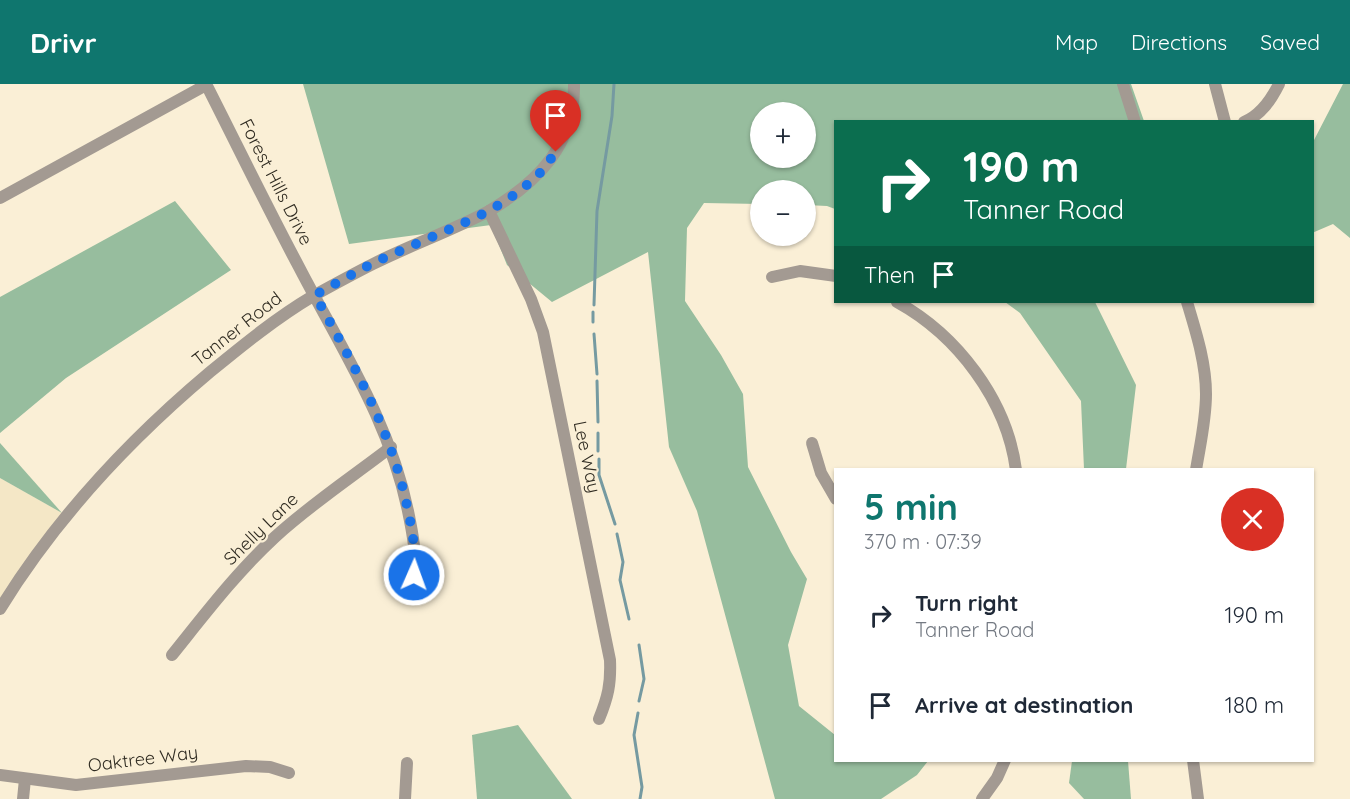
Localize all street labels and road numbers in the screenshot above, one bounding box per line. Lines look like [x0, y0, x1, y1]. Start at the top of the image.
street label: Forest Hills Drive [235, 115, 318, 249]
street label: Tanner Road [187, 286, 286, 371]
street label: Lee Way [569, 419, 606, 495]
street label: Shelly Lane [219, 487, 303, 570]
street label: Oaktree Way [87, 740, 199, 777]

